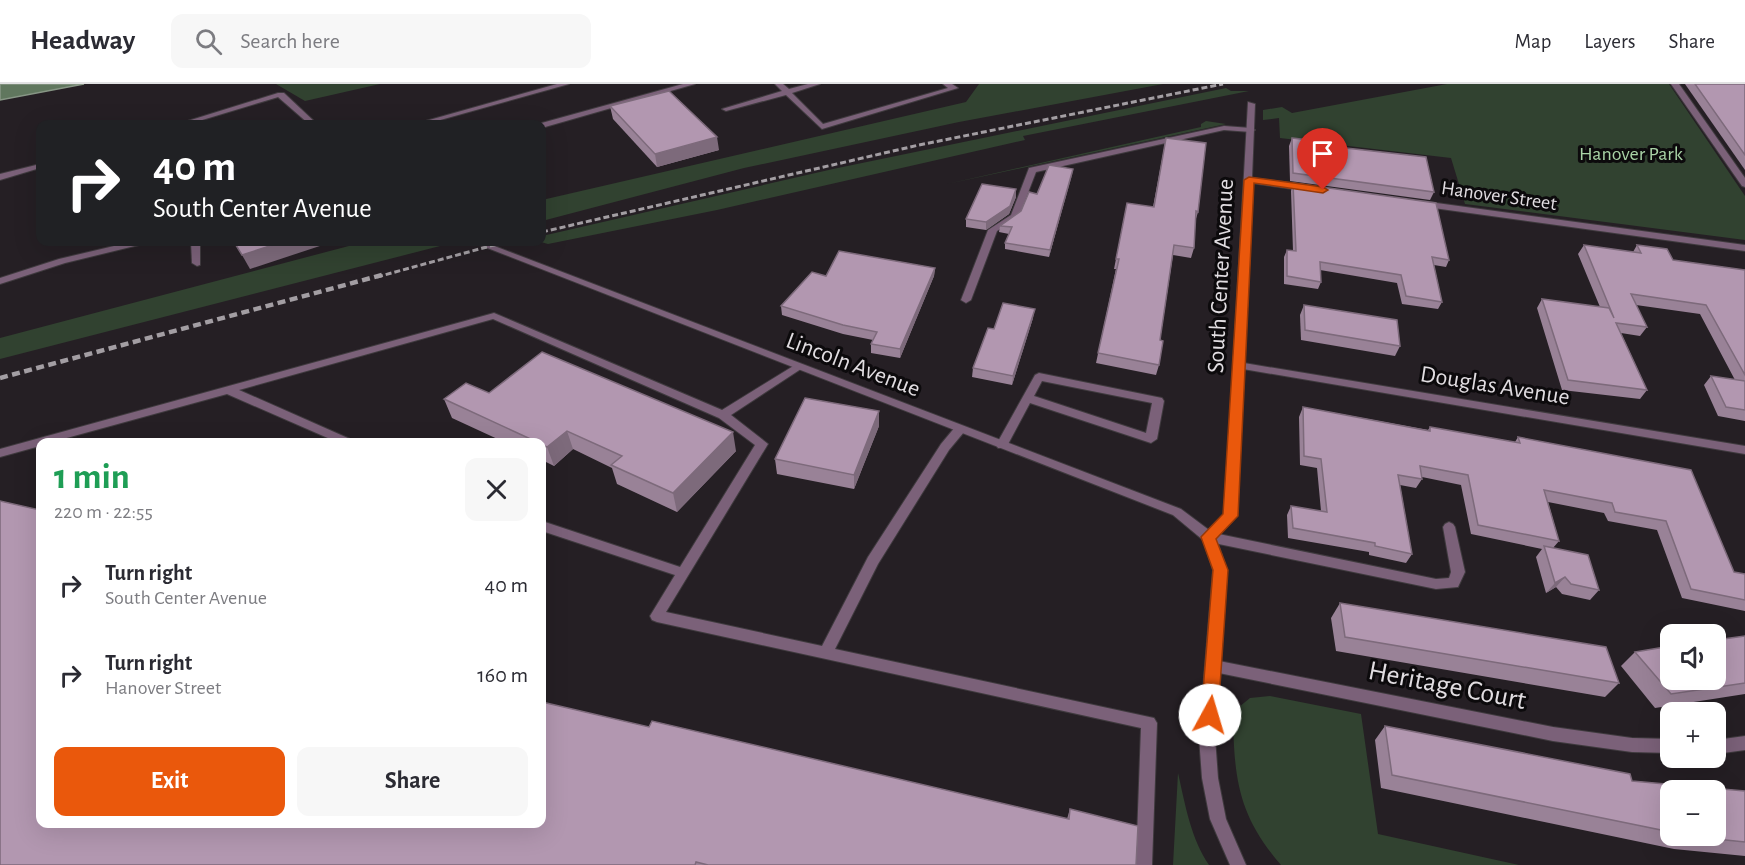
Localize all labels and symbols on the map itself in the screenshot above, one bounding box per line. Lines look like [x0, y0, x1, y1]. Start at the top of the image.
pin [1297, 128, 1348, 190]
park label: Hanover Park [1579, 144, 1683, 164]
street label: South Center Avenue [1204, 178, 1238, 374]
street label: Hanover Street [1440, 178, 1559, 214]
street label: Lincoln Avenue [783, 328, 923, 402]
street label: Douglas Avenue [1419, 362, 1571, 410]
street label: Heritage Court [1366, 657, 1528, 715]
position arrow [1178, 683, 1242, 747]

